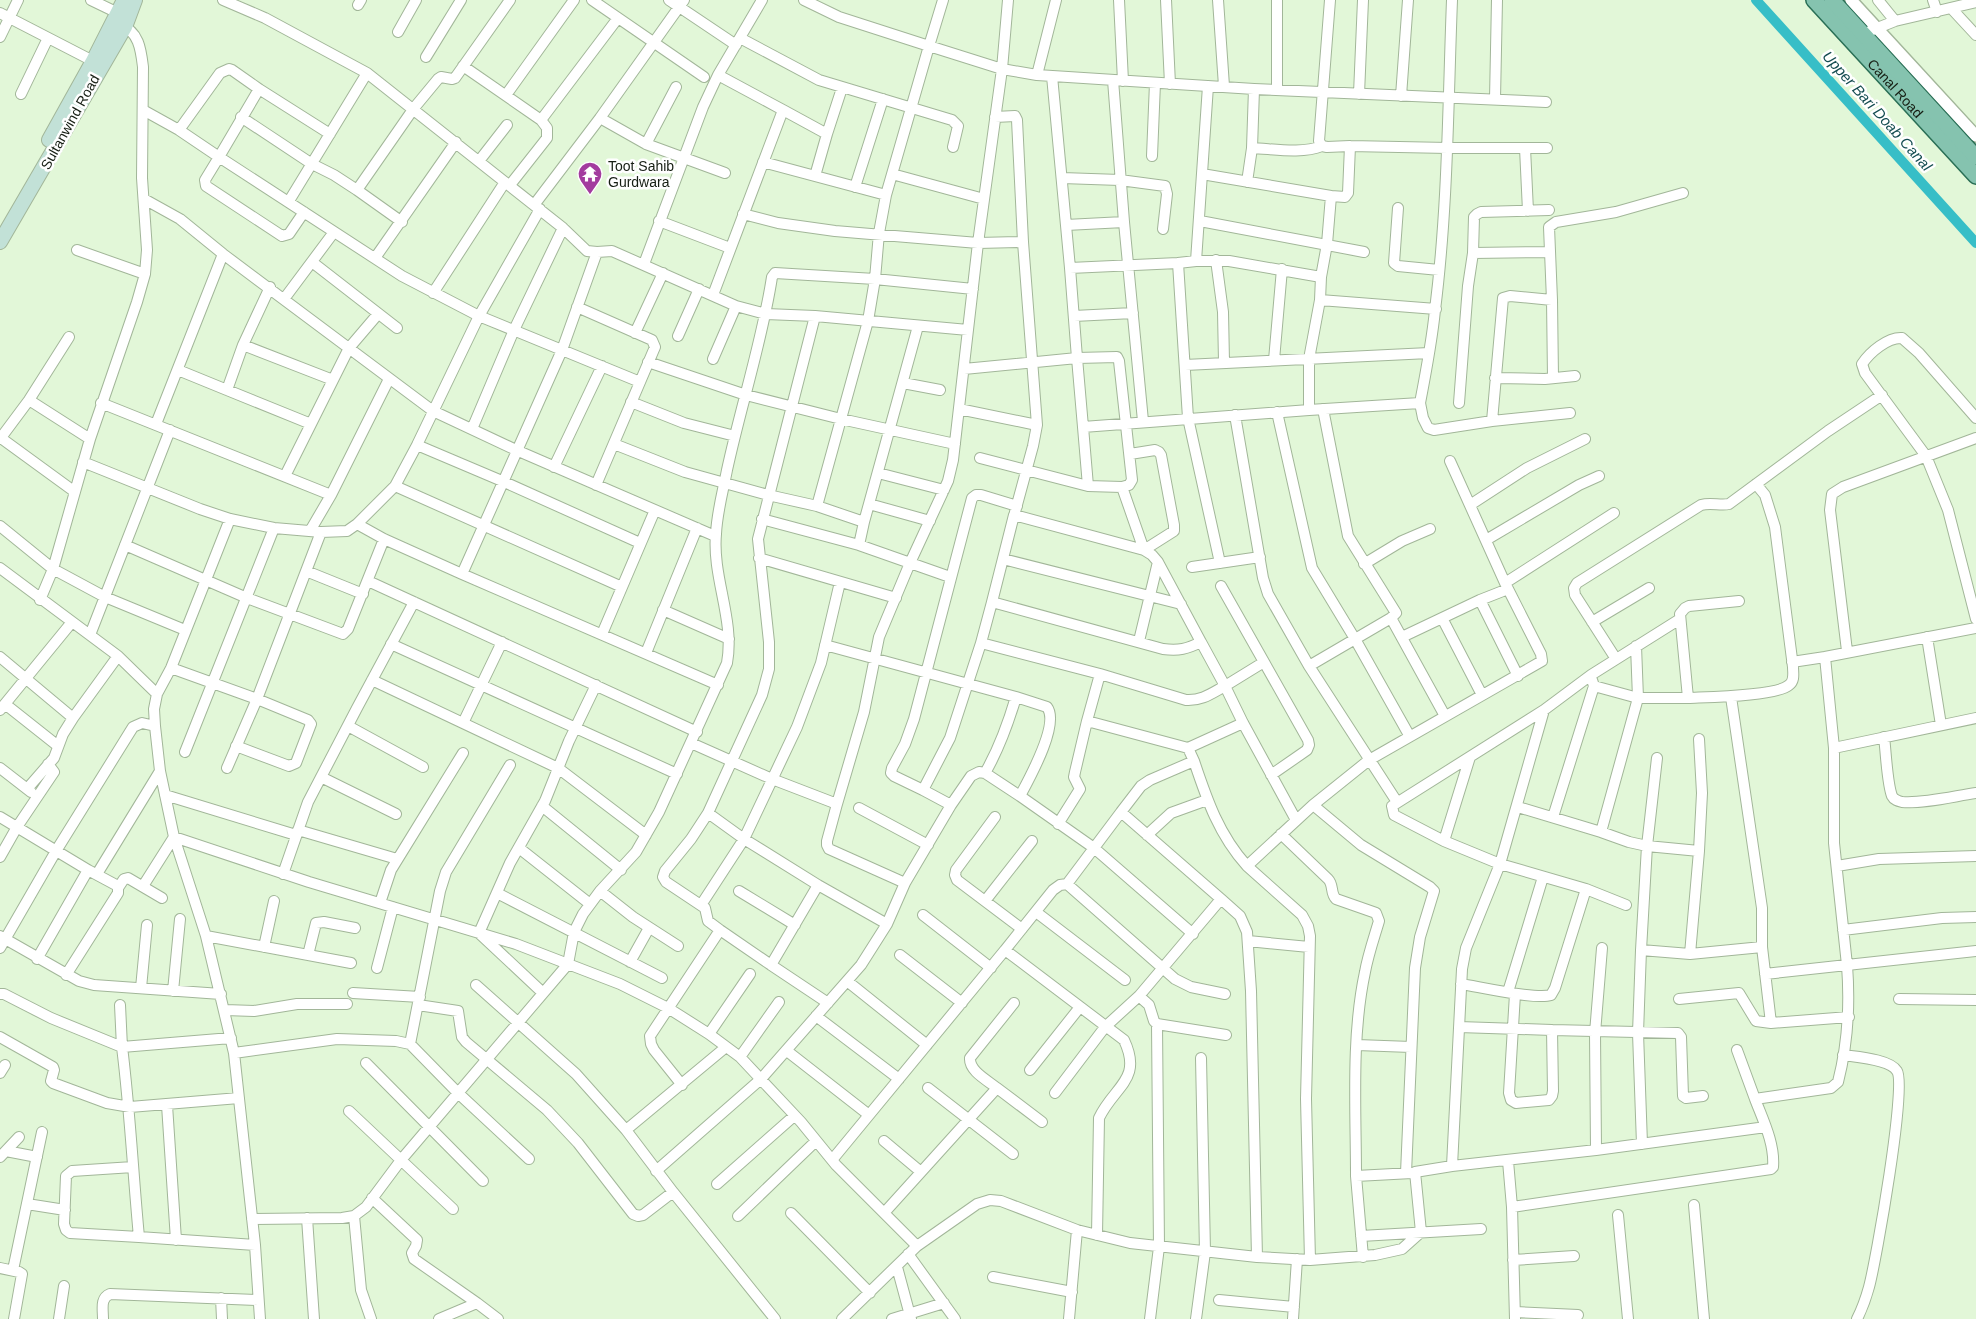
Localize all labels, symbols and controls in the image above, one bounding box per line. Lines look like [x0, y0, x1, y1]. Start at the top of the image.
water label: Upper Bari Doab Canal [1819, 47, 1936, 174]
street label: Canal Road [1864, 56, 1926, 121]
street label: Sultanwind Road [37, 72, 103, 172]
place label: Toot Sahib Gurdwara [608, 158, 674, 190]
temple icon: Toot Sahib Gurdwara [577, 161, 603, 195]

